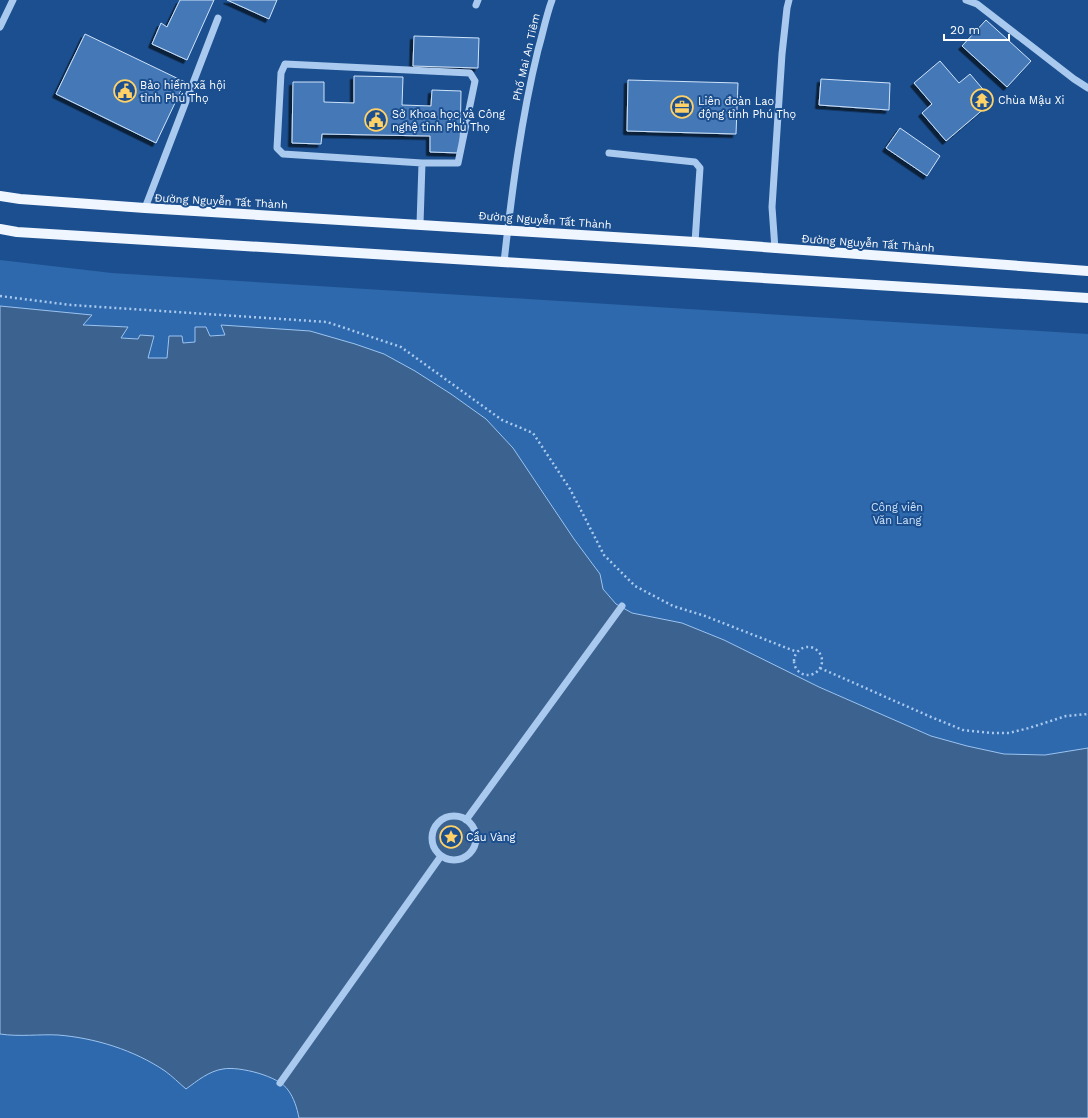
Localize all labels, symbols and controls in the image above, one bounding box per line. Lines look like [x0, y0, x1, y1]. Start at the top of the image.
street label: Phố Mai An Tiêm [510, 12, 543, 102]
scale bar [944, 16, 1009, 42]
text: 20 m [950, 23, 980, 37]
public building icon: Bảo hiểm xã hội tỉnh Phú Thọ [112, 78, 138, 104]
place label: Bảo hiểm xã hội tỉnh Phú Thọ [140, 79, 226, 105]
temple icon: Chùa Mậu Xi [969, 87, 995, 113]
office icon: Liên đoàn Lao động tỉnh Phú Thọ [669, 94, 695, 120]
place label: Chùa Mậu Xi [998, 94, 1064, 107]
place label: Liên đoàn Lao động tỉnh Phú Thọ [698, 95, 796, 121]
public building icon: Sở Khoa học và Công nghệ tỉnh Phú Thọ [363, 107, 389, 133]
place label: Sở Khoa học và Công nghệ tỉnh Phú Thọ [392, 108, 505, 134]
street label: Đường Nguyễn Tất Thành [154, 191, 288, 211]
street label: Đường Nguyễn Tất Thành [478, 208, 612, 232]
street label: Đường Nguyễn Tất Thành [801, 231, 935, 255]
park label: Công viên Văn Lang [871, 501, 923, 527]
place icon: Cầu Vàng [438, 824, 464, 850]
place label: Cầu Vàng [466, 831, 515, 844]

